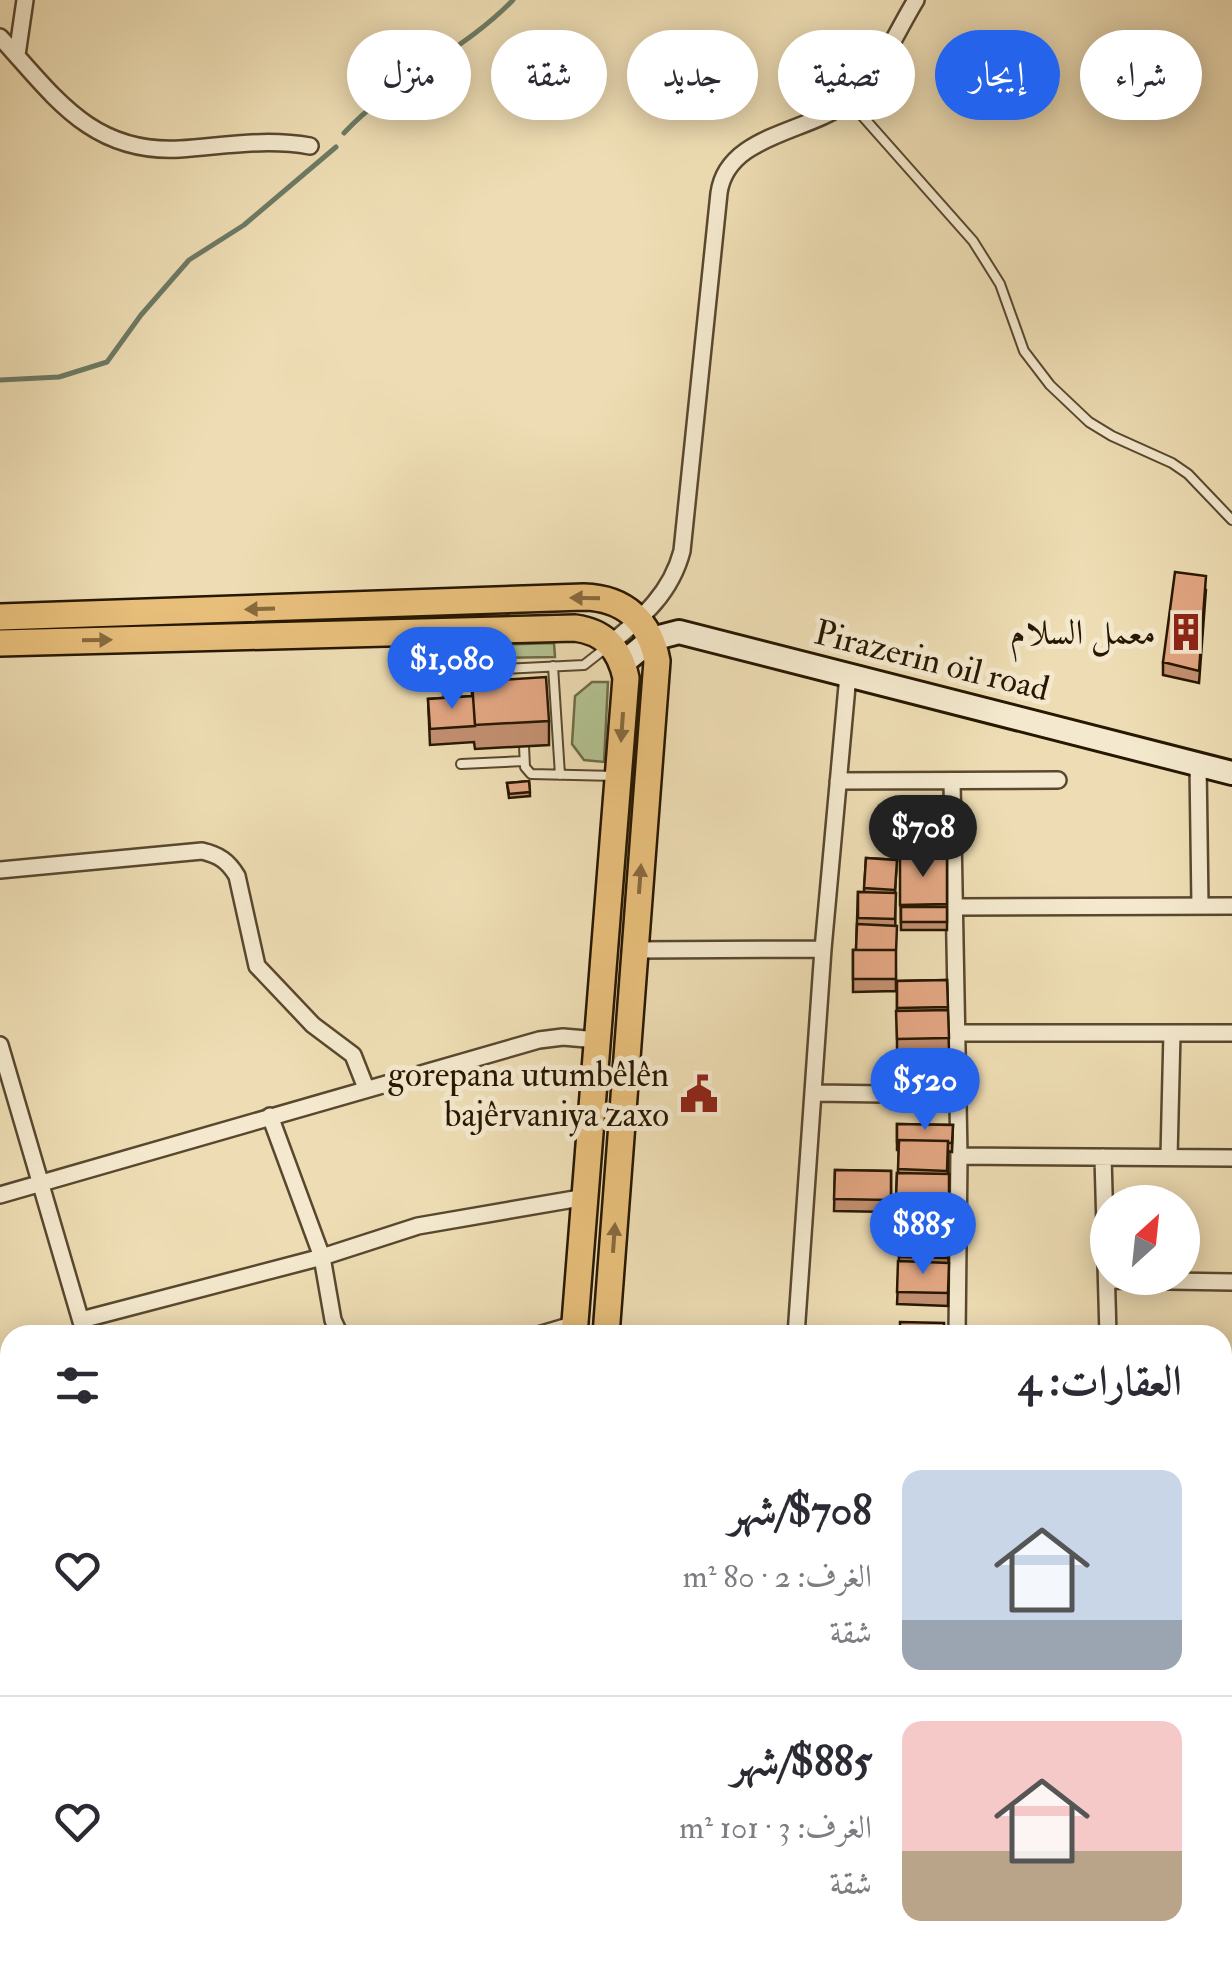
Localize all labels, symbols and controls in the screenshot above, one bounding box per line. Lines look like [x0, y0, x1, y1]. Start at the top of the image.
chip: منزل [347, 30, 471, 120]
chip: شقة [491, 30, 607, 120]
chip: جديد [627, 30, 758, 120]
chip: تصفية [778, 30, 915, 120]
chip: إيجار [935, 30, 1060, 120]
chip: شراء [1080, 30, 1202, 120]
one-way arrow [569, 590, 601, 606]
one-way arrow [244, 601, 276, 617]
street label: Pirazerin oil road [810, 611, 1054, 711]
place label: معمل السلام [1010, 611, 1156, 663]
building icon: معمل السلام [1165, 611, 1207, 653]
pin: $1,080 [371, 627, 533, 712]
one-way arrow [82, 632, 114, 648]
text: $1,080 [410, 639, 494, 679]
one-way arrow [614, 711, 630, 743]
pin: $708 [864, 795, 982, 880]
text: $708 [891, 807, 955, 847]
one-way arrow [633, 862, 649, 894]
pin: $520 [866, 1048, 984, 1133]
place label: gorepana utumbêlên bajêrvaniya zaxo [388, 1053, 669, 1137]
text: $520 [893, 1060, 957, 1100]
public building icon: gorepana utumbêlên bajêrvaniya zaxo [678, 1073, 720, 1115]
north arrow [1090, 1185, 1200, 1295]
map controls [1090, 1185, 1200, 1295]
pin: $885 [864, 1192, 982, 1277]
text: $885 [892, 1204, 954, 1244]
one-way arrow [606, 1221, 622, 1253]
text: العقارات: 4 [1018, 1356, 1182, 1408]
icon: filters [50, 1358, 105, 1413]
text: $708/شهر [729, 1485, 872, 1537]
icon: home [982, 1510, 1102, 1630]
icon: heart [50, 1543, 105, 1598]
text: الغرف: 2 · 80 m² [683, 1557, 872, 1597]
text: شقة [830, 1613, 872, 1653]
text: $885/شهر [731, 1736, 872, 1788]
icon: home [982, 1761, 1102, 1881]
icon: heart [50, 1794, 105, 1849]
text: الغرف: 3 · 101 m² [679, 1808, 872, 1848]
text: شقة [830, 1864, 872, 1904]

